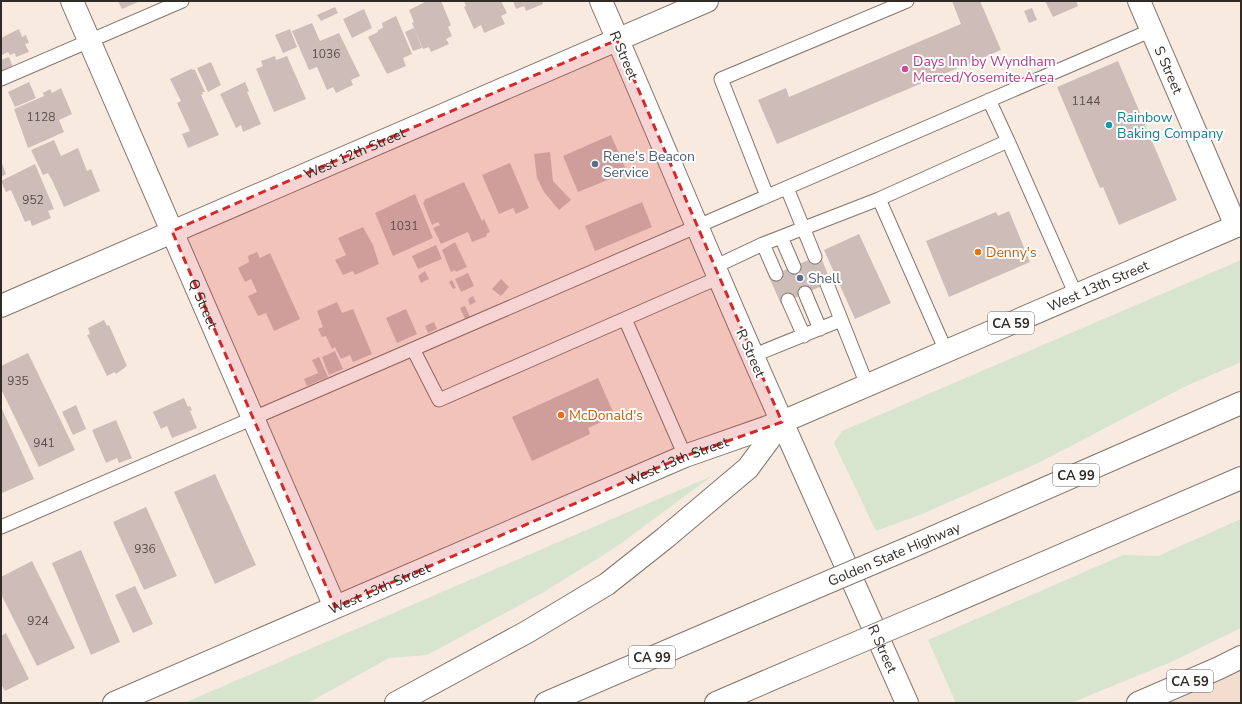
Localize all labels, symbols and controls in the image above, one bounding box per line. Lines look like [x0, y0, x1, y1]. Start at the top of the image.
street label: R Street [605, 28, 642, 83]
street label: S Street [1150, 43, 1187, 97]
house number: 1036 [312, 46, 340, 62]
place label: Days Inn by Wyndham Merced/Yosemite Area [913, 52, 1056, 87]
marker: Days Inn by Wyndham Merced/Yosemite Area [900, 64, 910, 74]
house number: 1144 [1072, 93, 1100, 109]
place label: Rainbow Baking Company [1117, 108, 1224, 143]
house number: 1128 [27, 109, 55, 125]
marker: Rainbow Baking Company [1104, 120, 1114, 130]
street label: West 12th Street [301, 123, 408, 184]
place label: Rene's Beacon Service [603, 147, 695, 182]
marker: Rene's Beacon Service [590, 159, 600, 169]
house number: 952 [22, 192, 44, 208]
house number: 1031 [390, 218, 418, 234]
place label: Denny's [986, 243, 1037, 262]
marker: Denny's [973, 247, 983, 257]
street label: West 13th Street [1044, 256, 1152, 316]
place label: Shell [808, 269, 841, 288]
marker: Shell [795, 273, 805, 283]
street label: Q Street [184, 276, 222, 332]
road number: CA 59 [988, 312, 1034, 334]
street label: R Street [731, 326, 770, 381]
house number: 935 [7, 373, 29, 389]
place label: McDonald's [569, 406, 643, 425]
marker: McDonald's [556, 410, 566, 420]
street label: West 13th Street [623, 433, 731, 490]
house number: 941 [33, 435, 55, 451]
road number: CA 99 [1053, 464, 1099, 486]
street label: Golden State Highway [825, 518, 964, 591]
house number: 936 [134, 541, 156, 557]
street label: West 13th Street [326, 558, 433, 619]
house number: 924 [27, 613, 49, 629]
street label: R Street [863, 622, 901, 676]
road number: CA 99 [629, 646, 675, 668]
road number: CA 59 [1167, 670, 1213, 692]

